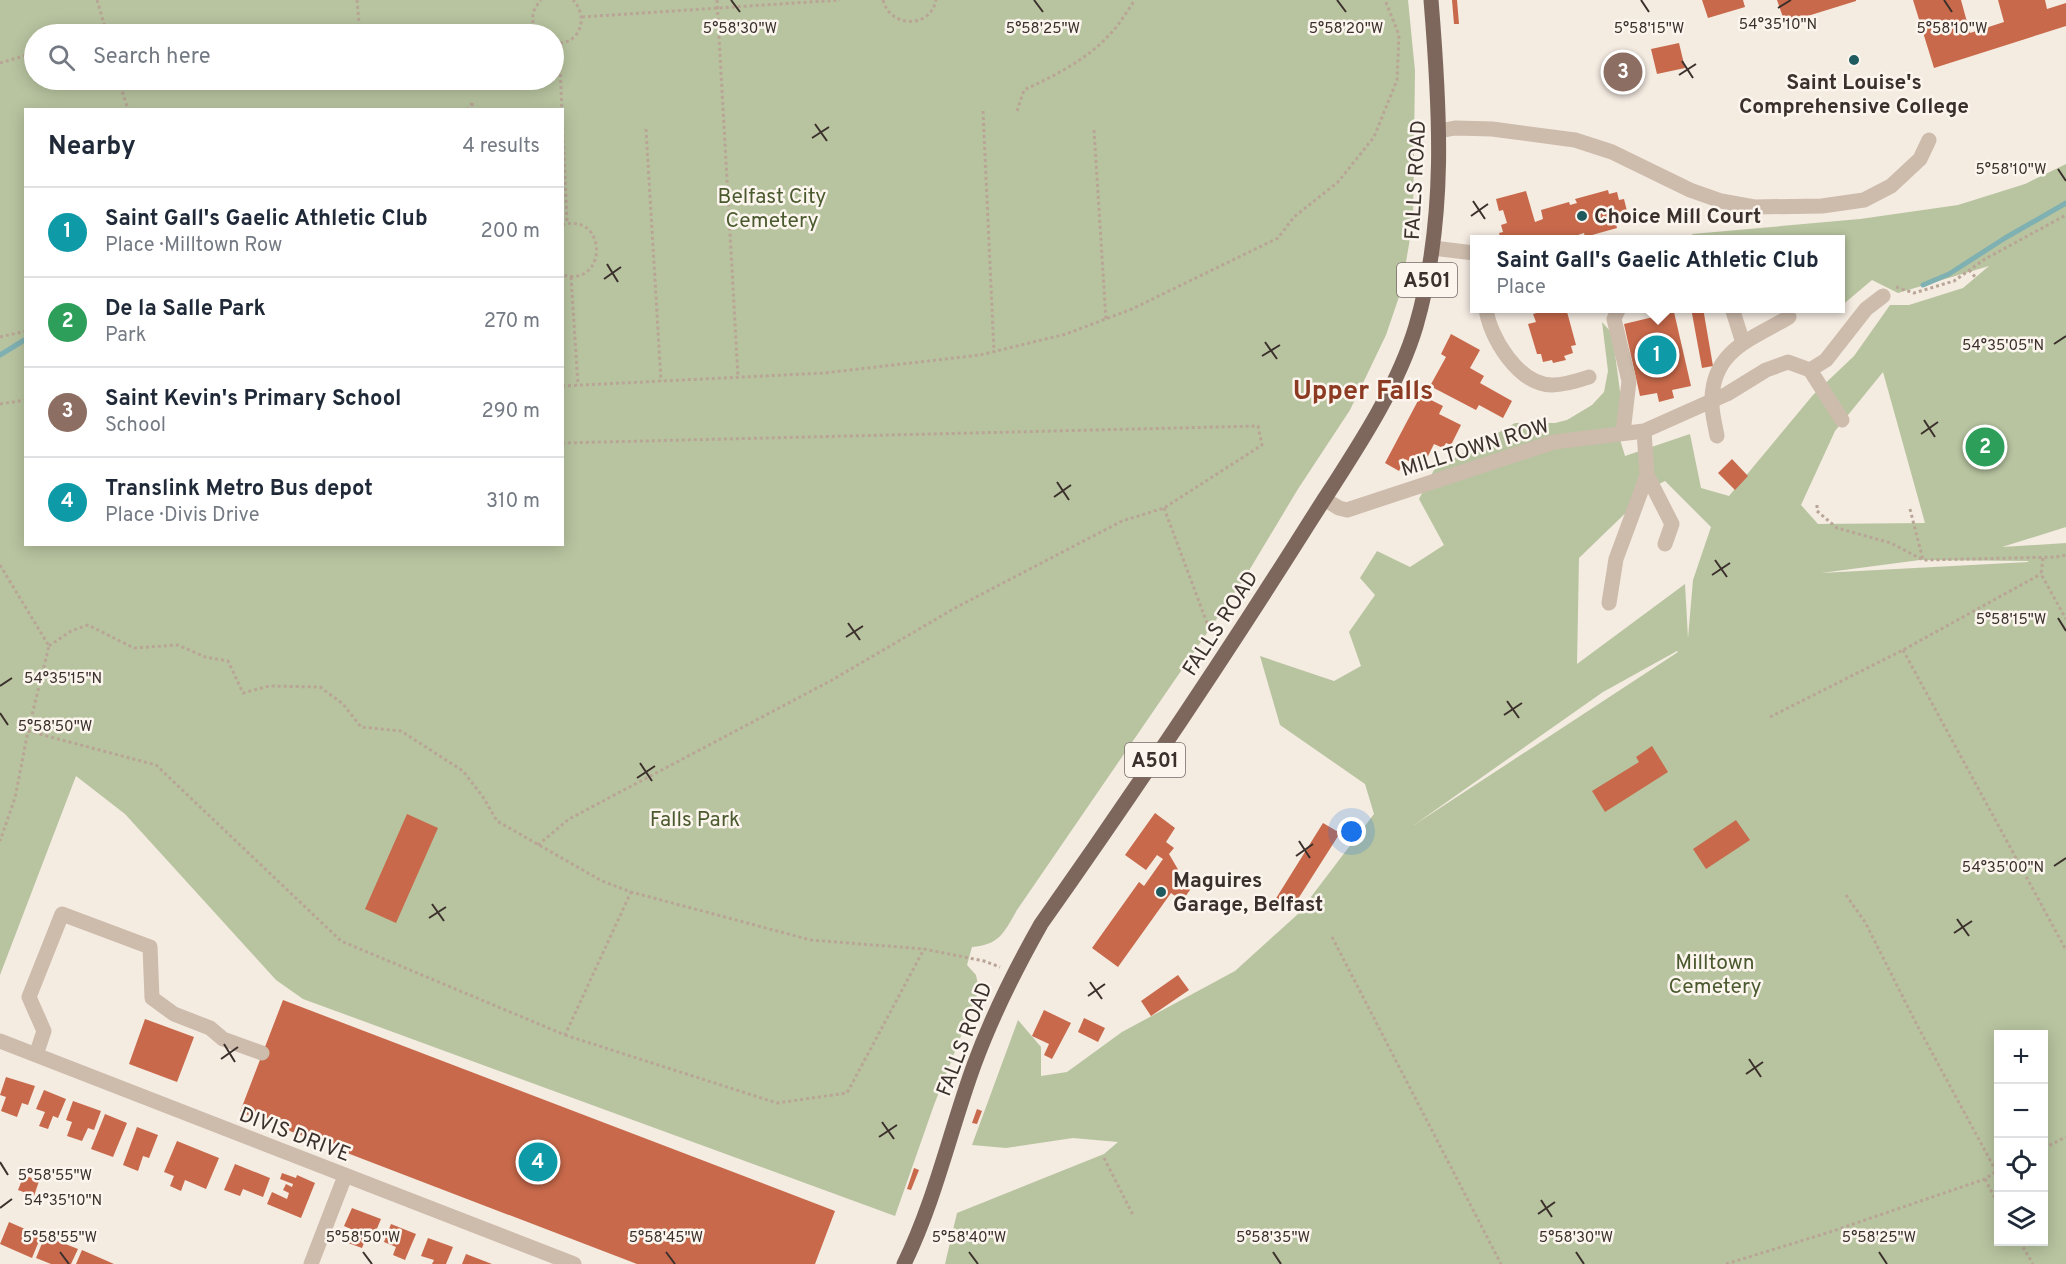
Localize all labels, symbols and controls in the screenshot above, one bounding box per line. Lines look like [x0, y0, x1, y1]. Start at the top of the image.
text: 54°35'10"N [1739, 16, 1817, 35]
text: 5°58'30"W [703, 20, 777, 39]
text: 5°58'25"W [1006, 20, 1080, 39]
text: 5°58'20"W [1309, 20, 1383, 39]
text: 5°58'15"W [1614, 20, 1684, 39]
text: 5°58'10"W [1916, 20, 1988, 39]
search box [24, 24, 564, 90]
icon: search [45, 41, 78, 74]
text: Search here [93, 44, 211, 71]
pin: 3 [1604, 50, 1642, 94]
marker: Saint Louise's Comprehensive College [1847, 53, 1861, 67]
place label: Saint Louise's Comprehensive College [1739, 70, 1969, 121]
street label: FALLS ROAD [1400, 119, 1433, 241]
text: Nearby [48, 131, 136, 164]
text: 4 results [463, 134, 540, 160]
text: 5°58'10"W [1975, 161, 2047, 180]
park label: Belfast City Cemetery [718, 184, 826, 235]
place label: Choice Mill Court [1594, 204, 1761, 231]
text: Saint Gall's Gaelic Athletic Club [105, 206, 428, 233]
marker: Choice Mill Court [1575, 209, 1589, 223]
text: 1 [64, 219, 72, 245]
text: 200 m [481, 219, 540, 245]
text: Place · Milltown Row [105, 233, 282, 259]
popup [1470, 235, 1845, 313]
text: Saint Gall's Gaelic Athletic Club [1496, 248, 1819, 275]
road number: A501 [1397, 263, 1457, 297]
text: Place [1496, 275, 1546, 301]
text: De la Salle Park [105, 296, 266, 323]
text: 2 [61, 309, 74, 335]
text: 270 m [484, 309, 540, 335]
text: Park [105, 323, 146, 349]
pin: 1 [1638, 332, 1676, 378]
text: 54°35'05"N [1962, 337, 2044, 356]
district label: Upper Falls [1293, 375, 1433, 409]
text: Saint Kevin's Primary School [105, 386, 402, 413]
text: 3 [62, 399, 74, 425]
text: 290 m [482, 399, 540, 425]
text: School [105, 413, 166, 439]
street label: MILLTOWN ROW [1398, 413, 1553, 484]
pin: 2 [1966, 424, 2004, 470]
text: Translink Metro Bus depot [105, 476, 373, 503]
text: 4 [61, 489, 74, 515]
text: 310 m [486, 489, 540, 515]
text: Place · Divis Drive [105, 503, 259, 529]
street label: FALLS ROAD [1177, 566, 1265, 682]
text: 5°58'15"W [1976, 611, 2046, 630]
text: 54°35'15"N [24, 670, 102, 689]
text: 5°58'50"W [18, 718, 92, 737]
road number: A501 [1125, 743, 1185, 777]
park label: Falls Park [650, 807, 740, 834]
your location [1337, 817, 1366, 846]
text: 54°35'00"N [1962, 859, 2044, 878]
place label: Maguires Garage, Belfast [1173, 868, 1323, 919]
marker: Maguires Garage, Belfast [1154, 885, 1168, 899]
park label: Milltown Cemetery [1668, 950, 1762, 1001]
street label: FALLS ROAD [931, 979, 1000, 1100]
map controls [1994, 1030, 2048, 1246]
button: + [1994, 1030, 2048, 1084]
button: − [1994, 1084, 2048, 1138]
street label: DIVIS DRIVE [235, 1102, 354, 1169]
button: locate [1994, 1138, 2048, 1192]
pin: 4 [518, 1140, 558, 1184]
text: 5°58'55"W [18, 1167, 92, 1186]
text: 54°35'10"N [24, 1192, 102, 1211]
button: layers [1994, 1192, 2048, 1246]
text: 5°58'55"W [23, 1229, 97, 1248]
text: 5°58'50"W [326, 1229, 400, 1248]
text: 5°58'45"W [629, 1229, 703, 1248]
text: 5°58'40"W [932, 1229, 1006, 1248]
text: 5°58'35"W [1236, 1229, 1310, 1248]
text: 5°58'30"W [1539, 1229, 1613, 1248]
text: 5°58'25"W [1842, 1229, 1916, 1248]

